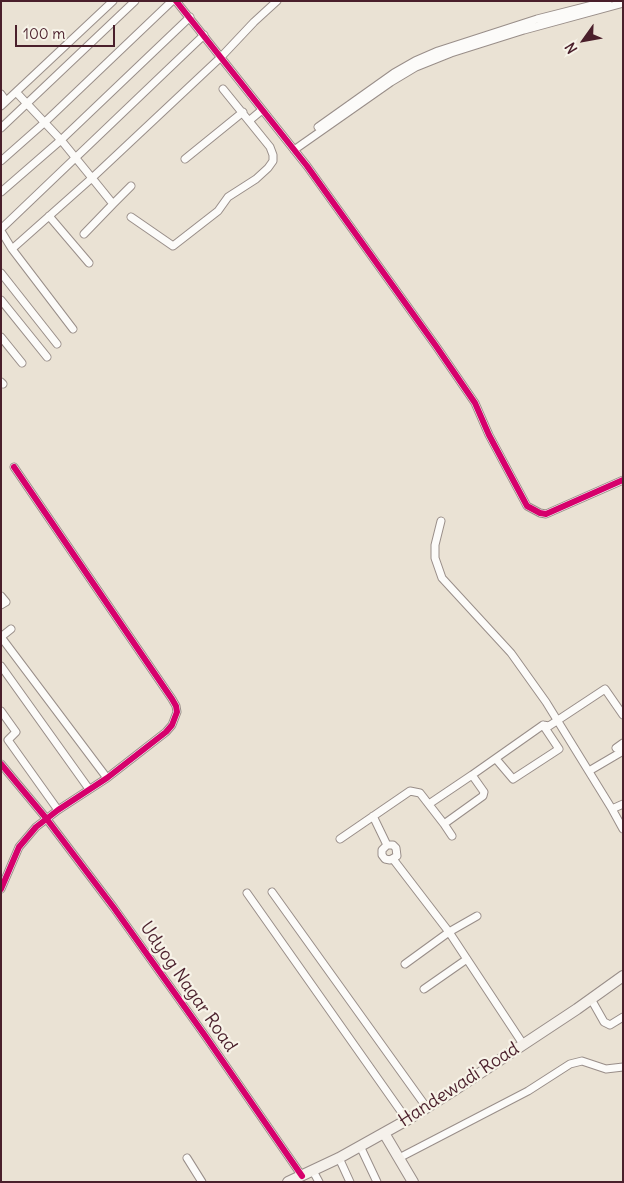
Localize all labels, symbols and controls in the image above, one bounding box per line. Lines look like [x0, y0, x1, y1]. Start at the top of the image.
scale bar [18, 15, 118, 47]
north arrow [559, 15, 609, 65]
text: 100 m [23, 24, 65, 43]
text: N [561, 39, 581, 57]
street label: Udyog Nagar Road [135, 918, 241, 1056]
street label: Handewadi Road [395, 1038, 523, 1132]

